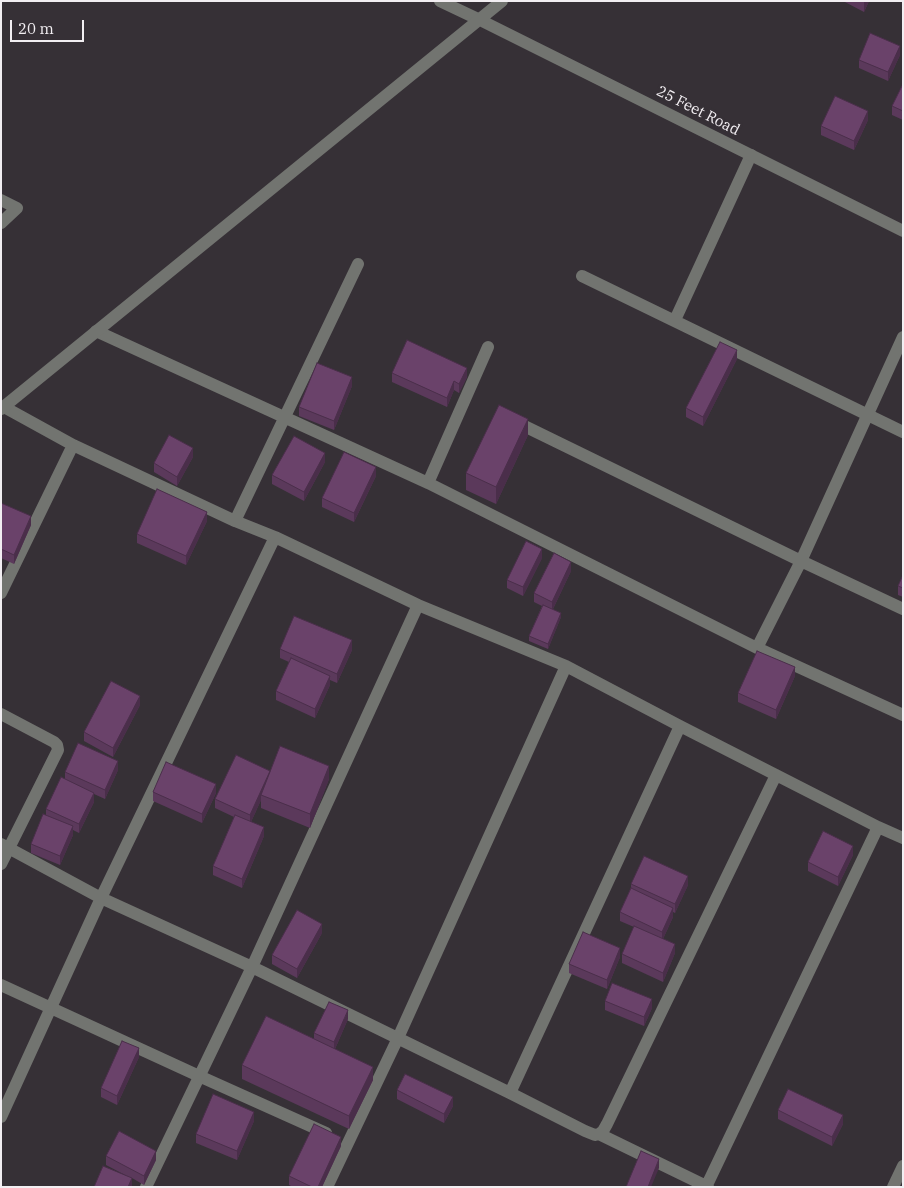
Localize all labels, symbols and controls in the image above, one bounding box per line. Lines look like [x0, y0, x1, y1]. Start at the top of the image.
scale bar [12, 10, 86, 42]
text: 20 m [18, 19, 54, 38]
street label: 25 Feet Road [653, 82, 743, 140]

